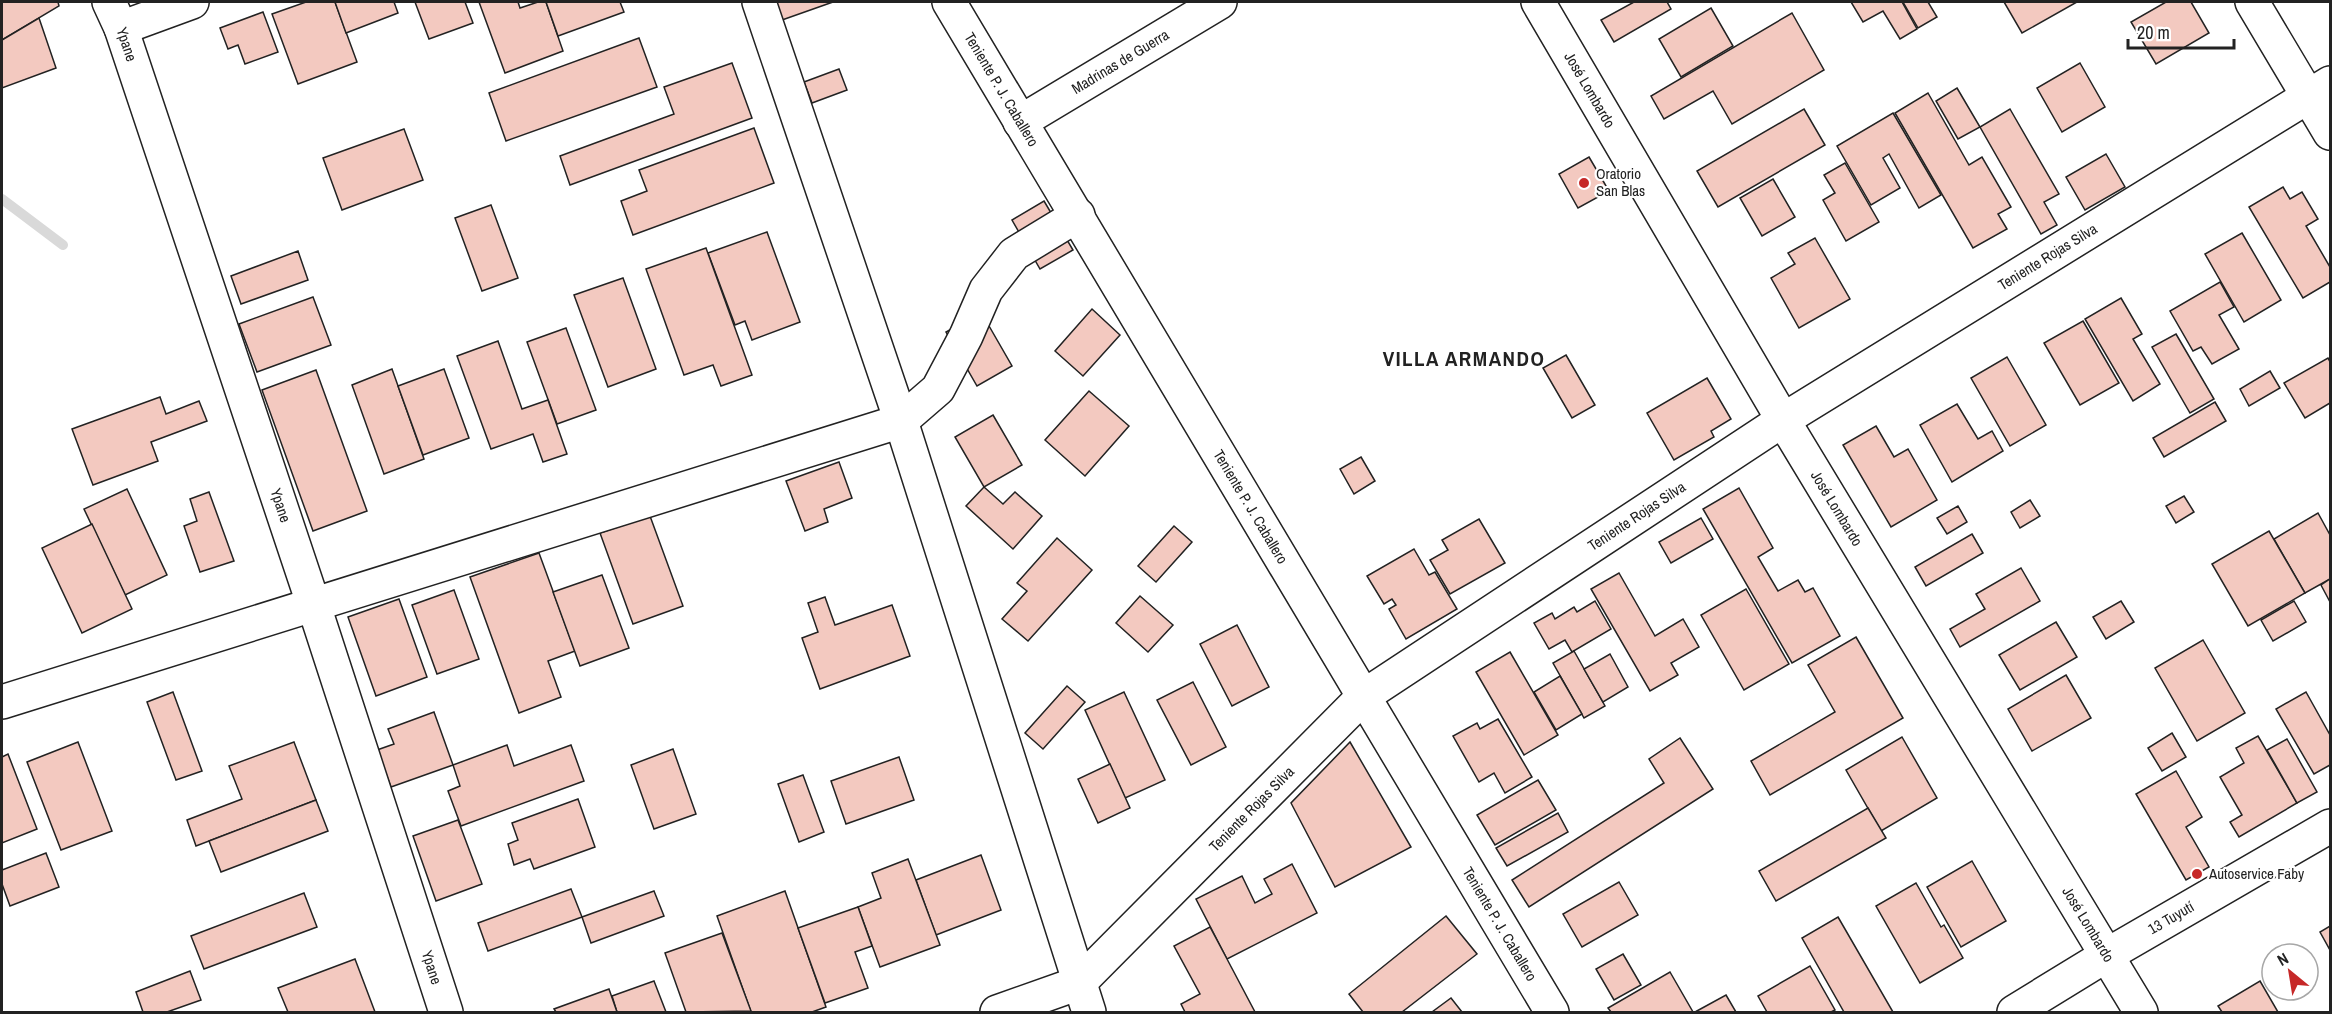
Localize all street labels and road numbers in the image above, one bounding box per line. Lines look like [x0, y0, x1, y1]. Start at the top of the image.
street label: Madrinas de Guerra [1067, 24, 1173, 99]
street label: Ypane [112, 25, 142, 64]
street label: Teniente P. J. Caballero [959, 28, 1044, 151]
street label: José Lombardo [1559, 48, 1621, 132]
street label: Teniente Rojas Silva [1994, 218, 2101, 295]
street label: Teniente P. J. Caballero [1209, 445, 1293, 568]
street label: José Lombardo [1806, 467, 1868, 550]
street label: Teniente Rojas Silva [1584, 476, 1689, 556]
street label: Ypane [265, 486, 296, 525]
street label: Teniente Rojas Silva [1204, 761, 1299, 856]
street label: Teniente P. J. Caballero [1458, 863, 1542, 985]
street label: José Lombardo [2058, 882, 2119, 966]
street label: 13 Tuyutí [2144, 896, 2198, 939]
street label: Ypane [417, 947, 447, 987]

